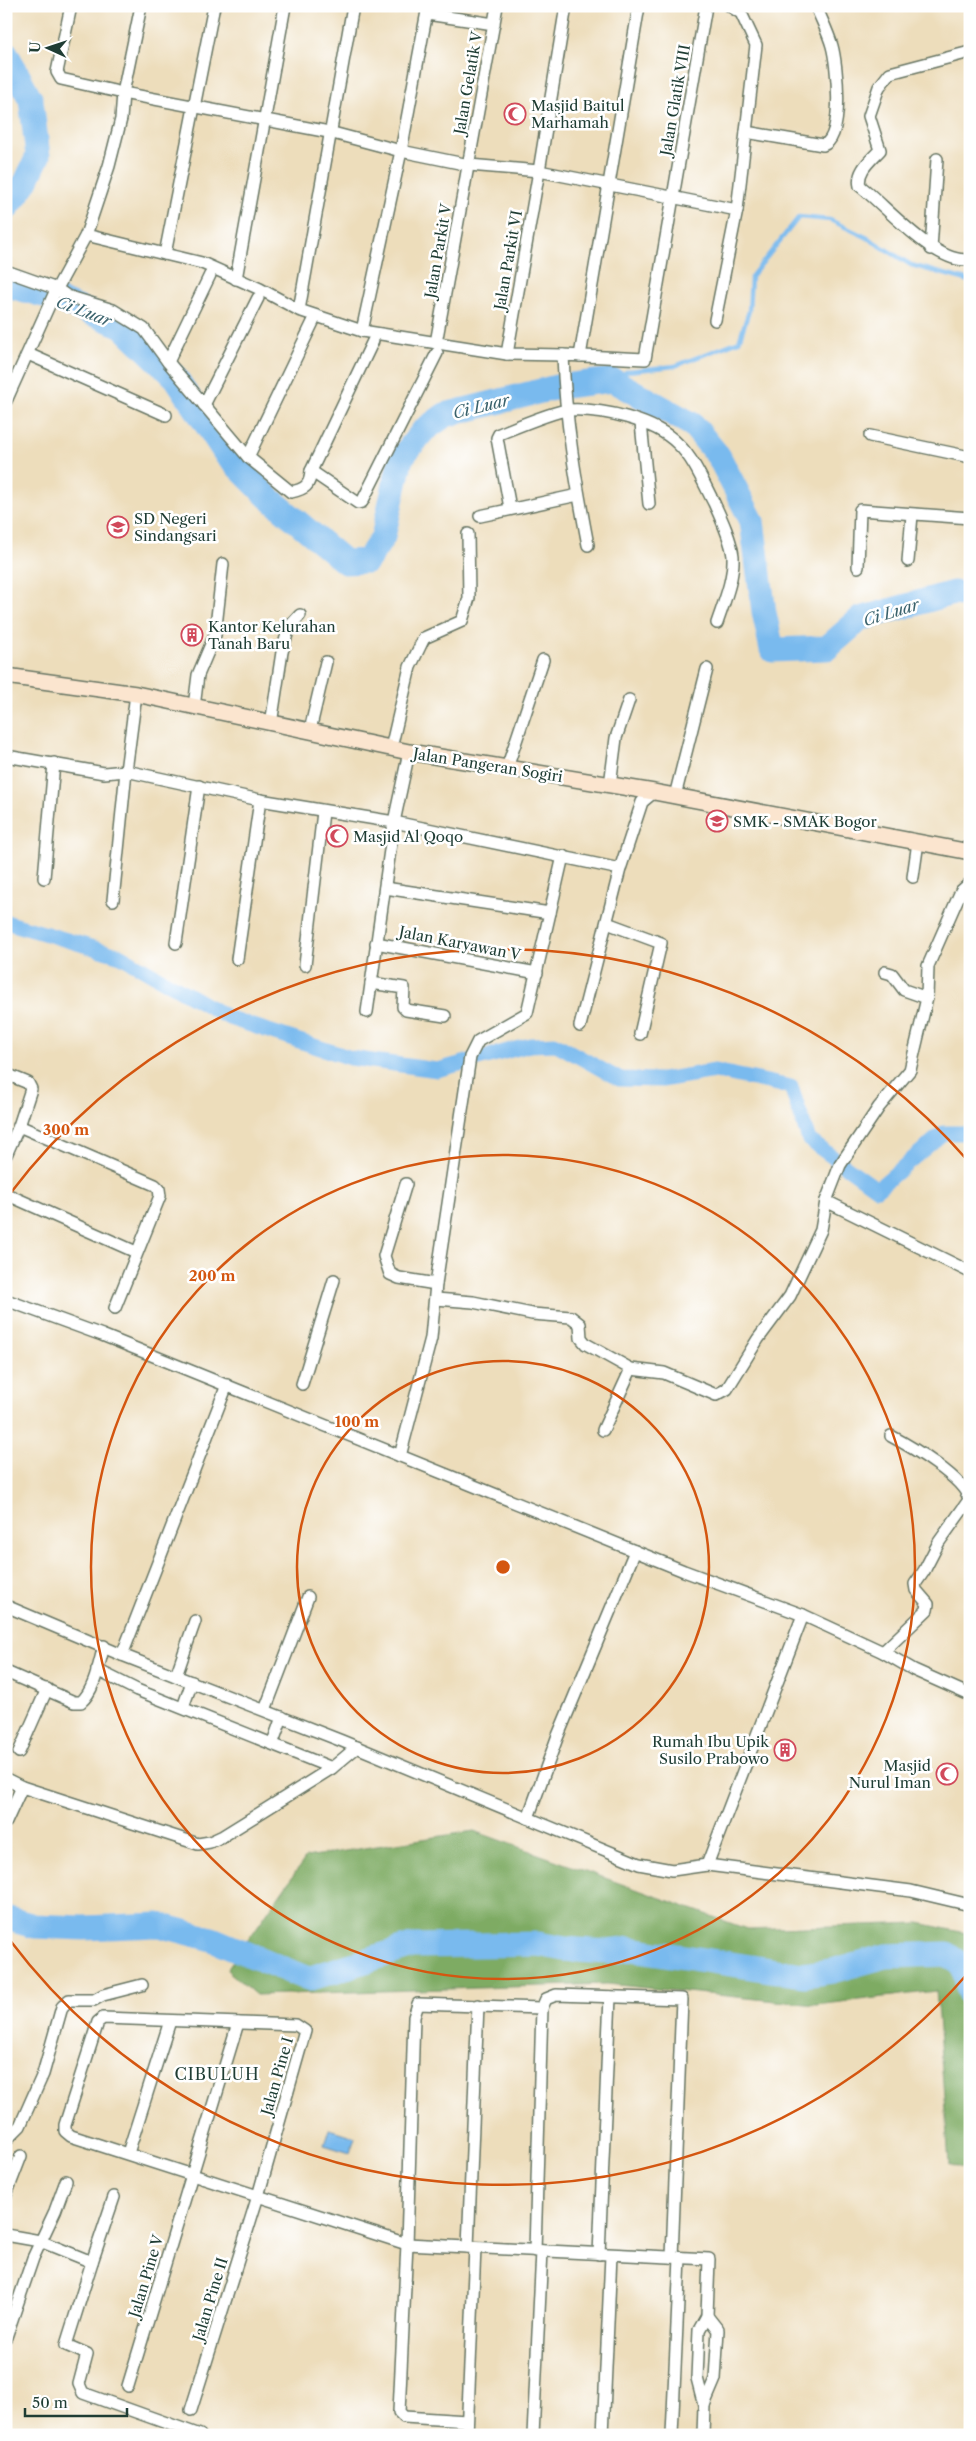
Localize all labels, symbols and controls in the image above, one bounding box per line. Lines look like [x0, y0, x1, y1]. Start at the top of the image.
north arrow [22, 22, 72, 72]
street label: Jalan Gelatik V [449, 29, 487, 138]
text: U [26, 41, 44, 53]
street label: Jalan Glatik VIII [656, 43, 694, 159]
place label: Masjid Baitul Marhamah [531, 96, 625, 132]
mosque icon: Masjid Baitul Marhamah [503, 102, 527, 126]
street label: Jalan Parkit V [420, 201, 456, 302]
street label: Jalan Parkit VI [490, 209, 526, 313]
water label: Ci Luar [53, 291, 116, 331]
water label: Ci Luar [451, 389, 513, 423]
place label: SD Negeri Sindangsari [134, 509, 217, 545]
school or university icon: SD Negeri Sindangsari [106, 515, 130, 539]
water label: Ci Luar [860, 594, 923, 630]
place label: Kantor Kelurahan Tanah Baru [208, 617, 336, 653]
building icon: Kantor Kelurahan Tanah Baru [180, 623, 204, 647]
street label: Jalan Pangeran Sogiri [410, 743, 565, 786]
school or university icon: SMK - SMAK Bogor [705, 809, 729, 833]
place label: SMK - SMAK Bogor [733, 812, 878, 831]
mosque icon: Masjid Al Qoqo [325, 824, 349, 848]
place label: Masjid Al Qoqo [353, 827, 463, 846]
street label: Jalan Karyawan V [396, 921, 524, 964]
text: 300 m [43, 1120, 89, 1139]
text: 200 m [189, 1266, 235, 1285]
text: 100 m [335, 1412, 379, 1431]
centre of rings [494, 1558, 512, 1576]
place label: Rumah Ibu Upik Susilo Prabowo [652, 1732, 770, 1768]
building icon: Rumah Ibu Upik Susilo Prabowo [773, 1738, 797, 1762]
place label: Masjid Nurul Iman [849, 1756, 932, 1792]
mosque icon: Masjid Nurul Iman [935, 1762, 959, 1786]
street label: Jalan Pine I [256, 2035, 297, 2119]
district label: CIBULUH [174, 2064, 260, 2084]
street label: Jalan Pine V [124, 2231, 168, 2321]
street label: Jalan Pine II [188, 2255, 232, 2345]
scale bar [25, 2386, 128, 2418]
text: 50 m [32, 2393, 68, 2412]

